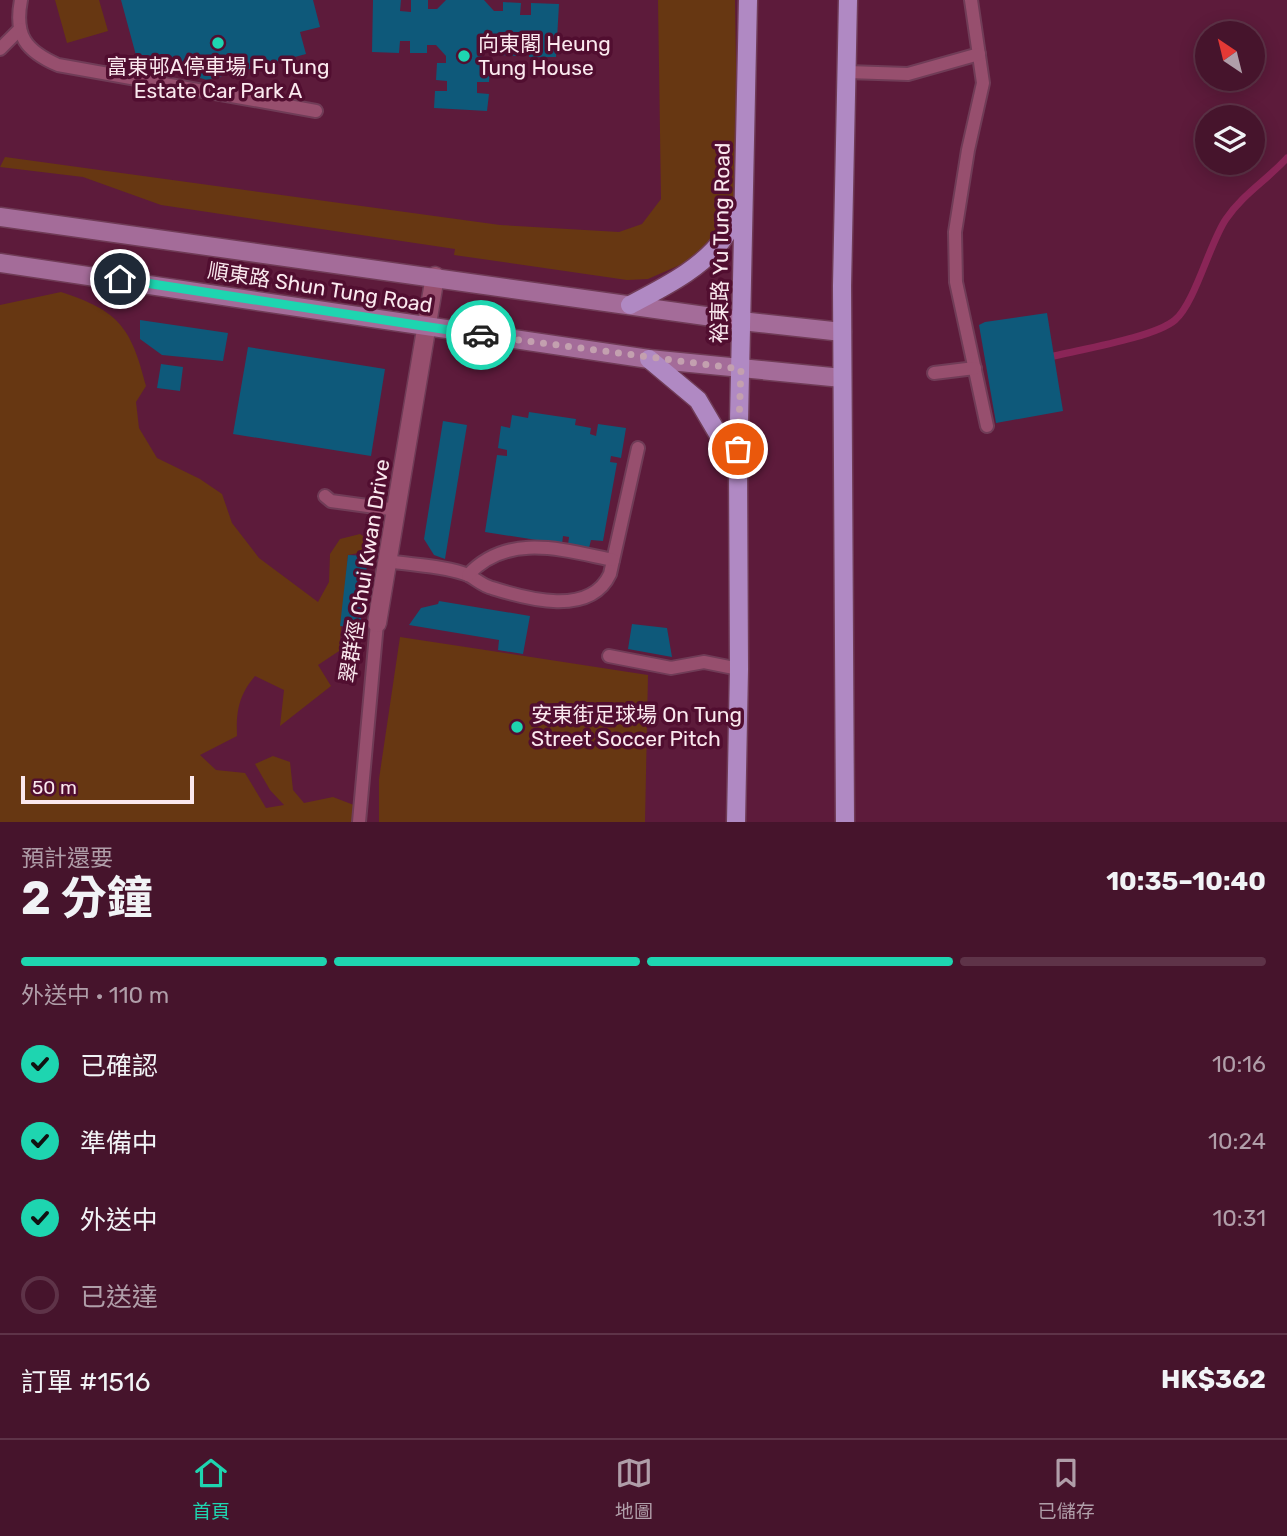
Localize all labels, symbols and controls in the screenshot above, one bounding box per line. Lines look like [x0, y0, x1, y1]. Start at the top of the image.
north arrow [1195, 21, 1265, 91]
map controls [1195, 21, 1265, 175]
place label: 向東閣 Heung Tung House [478, 31, 611, 80]
marker: 富東邨A停車場 Fu Tung Estate Car Park A [210, 35, 226, 51]
marker: 向東閣 Heung Tung House [456, 48, 472, 64]
place label: 富東邨A停車場 Fu Tung Estate Car Park A [107, 54, 329, 103]
button: layers [1195, 105, 1265, 175]
street label: 裕東路 Yu Tung Road [706, 142, 735, 344]
pin [90, 249, 150, 309]
street label: 順東路 Shun Tung Road [206, 257, 434, 318]
icon: home [101, 260, 139, 298]
courier [446, 300, 516, 370]
icon: car [462, 316, 500, 354]
pin [708, 419, 768, 479]
icon: bag [719, 430, 757, 468]
street label: 翠群徑 Chui Kwan Drive [334, 457, 395, 685]
place label: 安東街足球場 On Tung Street Soccer Pitch [531, 702, 742, 751]
marker: 安東街足球場 On Tung Street Soccer Pitch [509, 719, 525, 735]
scale bar [21, 773, 194, 805]
text: 50 m [32, 776, 77, 799]
text: 預計還要 [21, 844, 113, 872]
text: 10:35–10:40 [1106, 866, 1266, 897]
text: 2 分鐘 [21, 871, 153, 926]
text: 外送中 · 110 m [21, 981, 169, 1009]
icon: check [21, 1045, 59, 1083]
text: 10:16 [1212, 1050, 1266, 1078]
text: 已確認 [80, 1051, 158, 1082]
icon: check [21, 1122, 59, 1160]
text: 10:24 [1208, 1127, 1266, 1155]
text: 準備中 [80, 1128, 158, 1159]
icon: check [21, 1199, 59, 1237]
text: 10:31 [1212, 1204, 1266, 1232]
text: 外送中 [80, 1205, 158, 1236]
text: 已送達 [80, 1282, 158, 1313]
text: HK$362 [1161, 1364, 1266, 1395]
text: 訂單 #1516 [21, 1367, 150, 1398]
tab: 首頁 [192, 1454, 230, 1523]
tab: 地圖 [615, 1454, 653, 1523]
tab: 已儲存 [1038, 1454, 1095, 1523]

